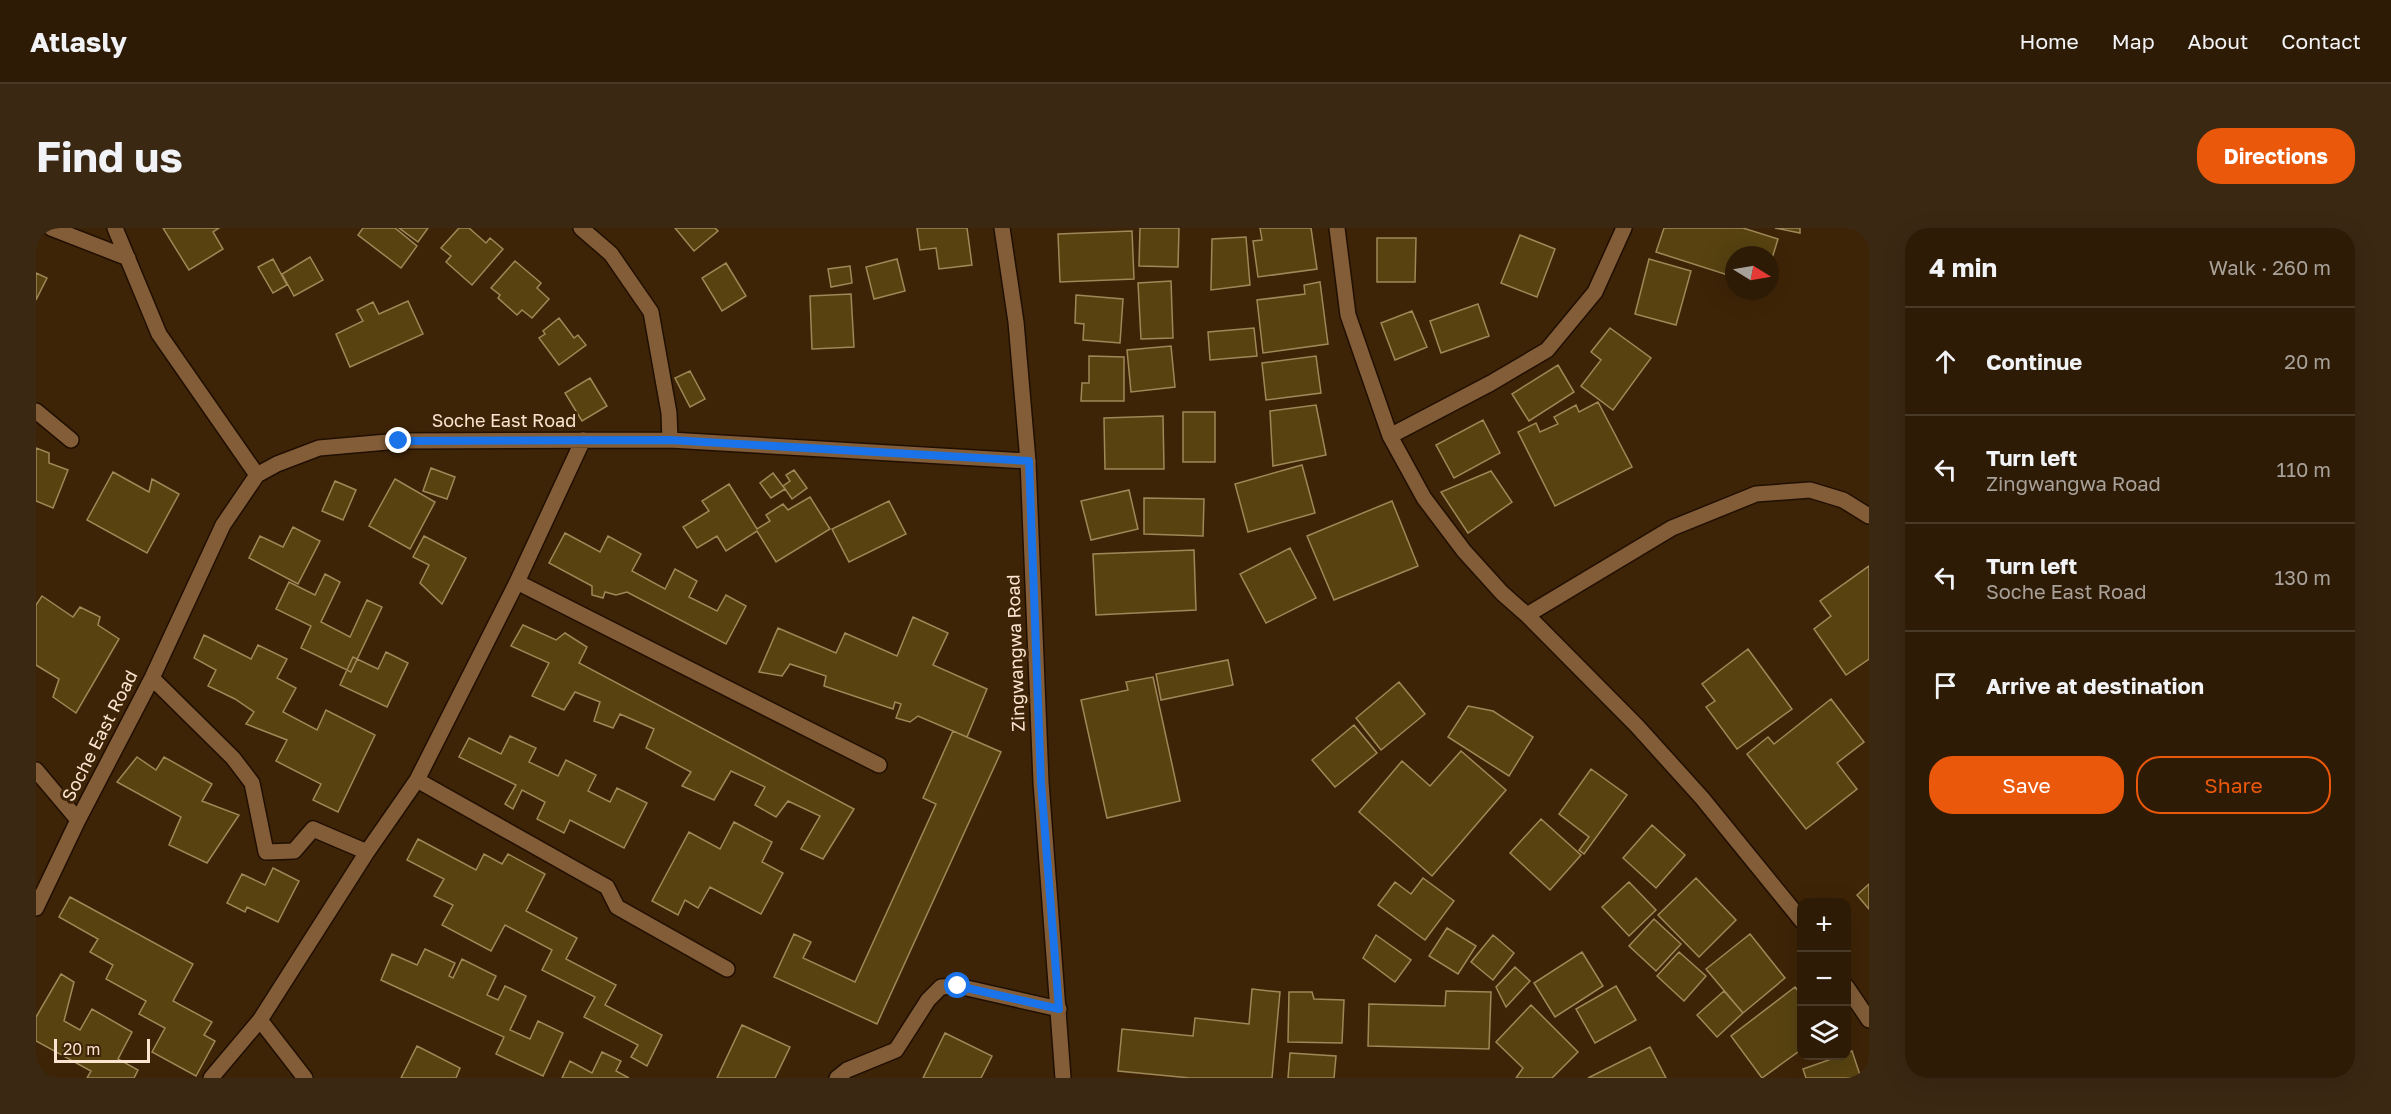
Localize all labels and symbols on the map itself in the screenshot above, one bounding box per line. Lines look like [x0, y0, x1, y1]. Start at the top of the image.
north arrow [1725, 246, 1779, 300]
street label: Soche East Road [432, 409, 576, 431]
route end [385, 427, 411, 453]
street label: Zingwangwa Road [1001, 574, 1029, 732]
street label: Soche East Road [57, 666, 142, 805]
route start [944, 972, 970, 998]
scale bar [54, 1036, 150, 1064]

